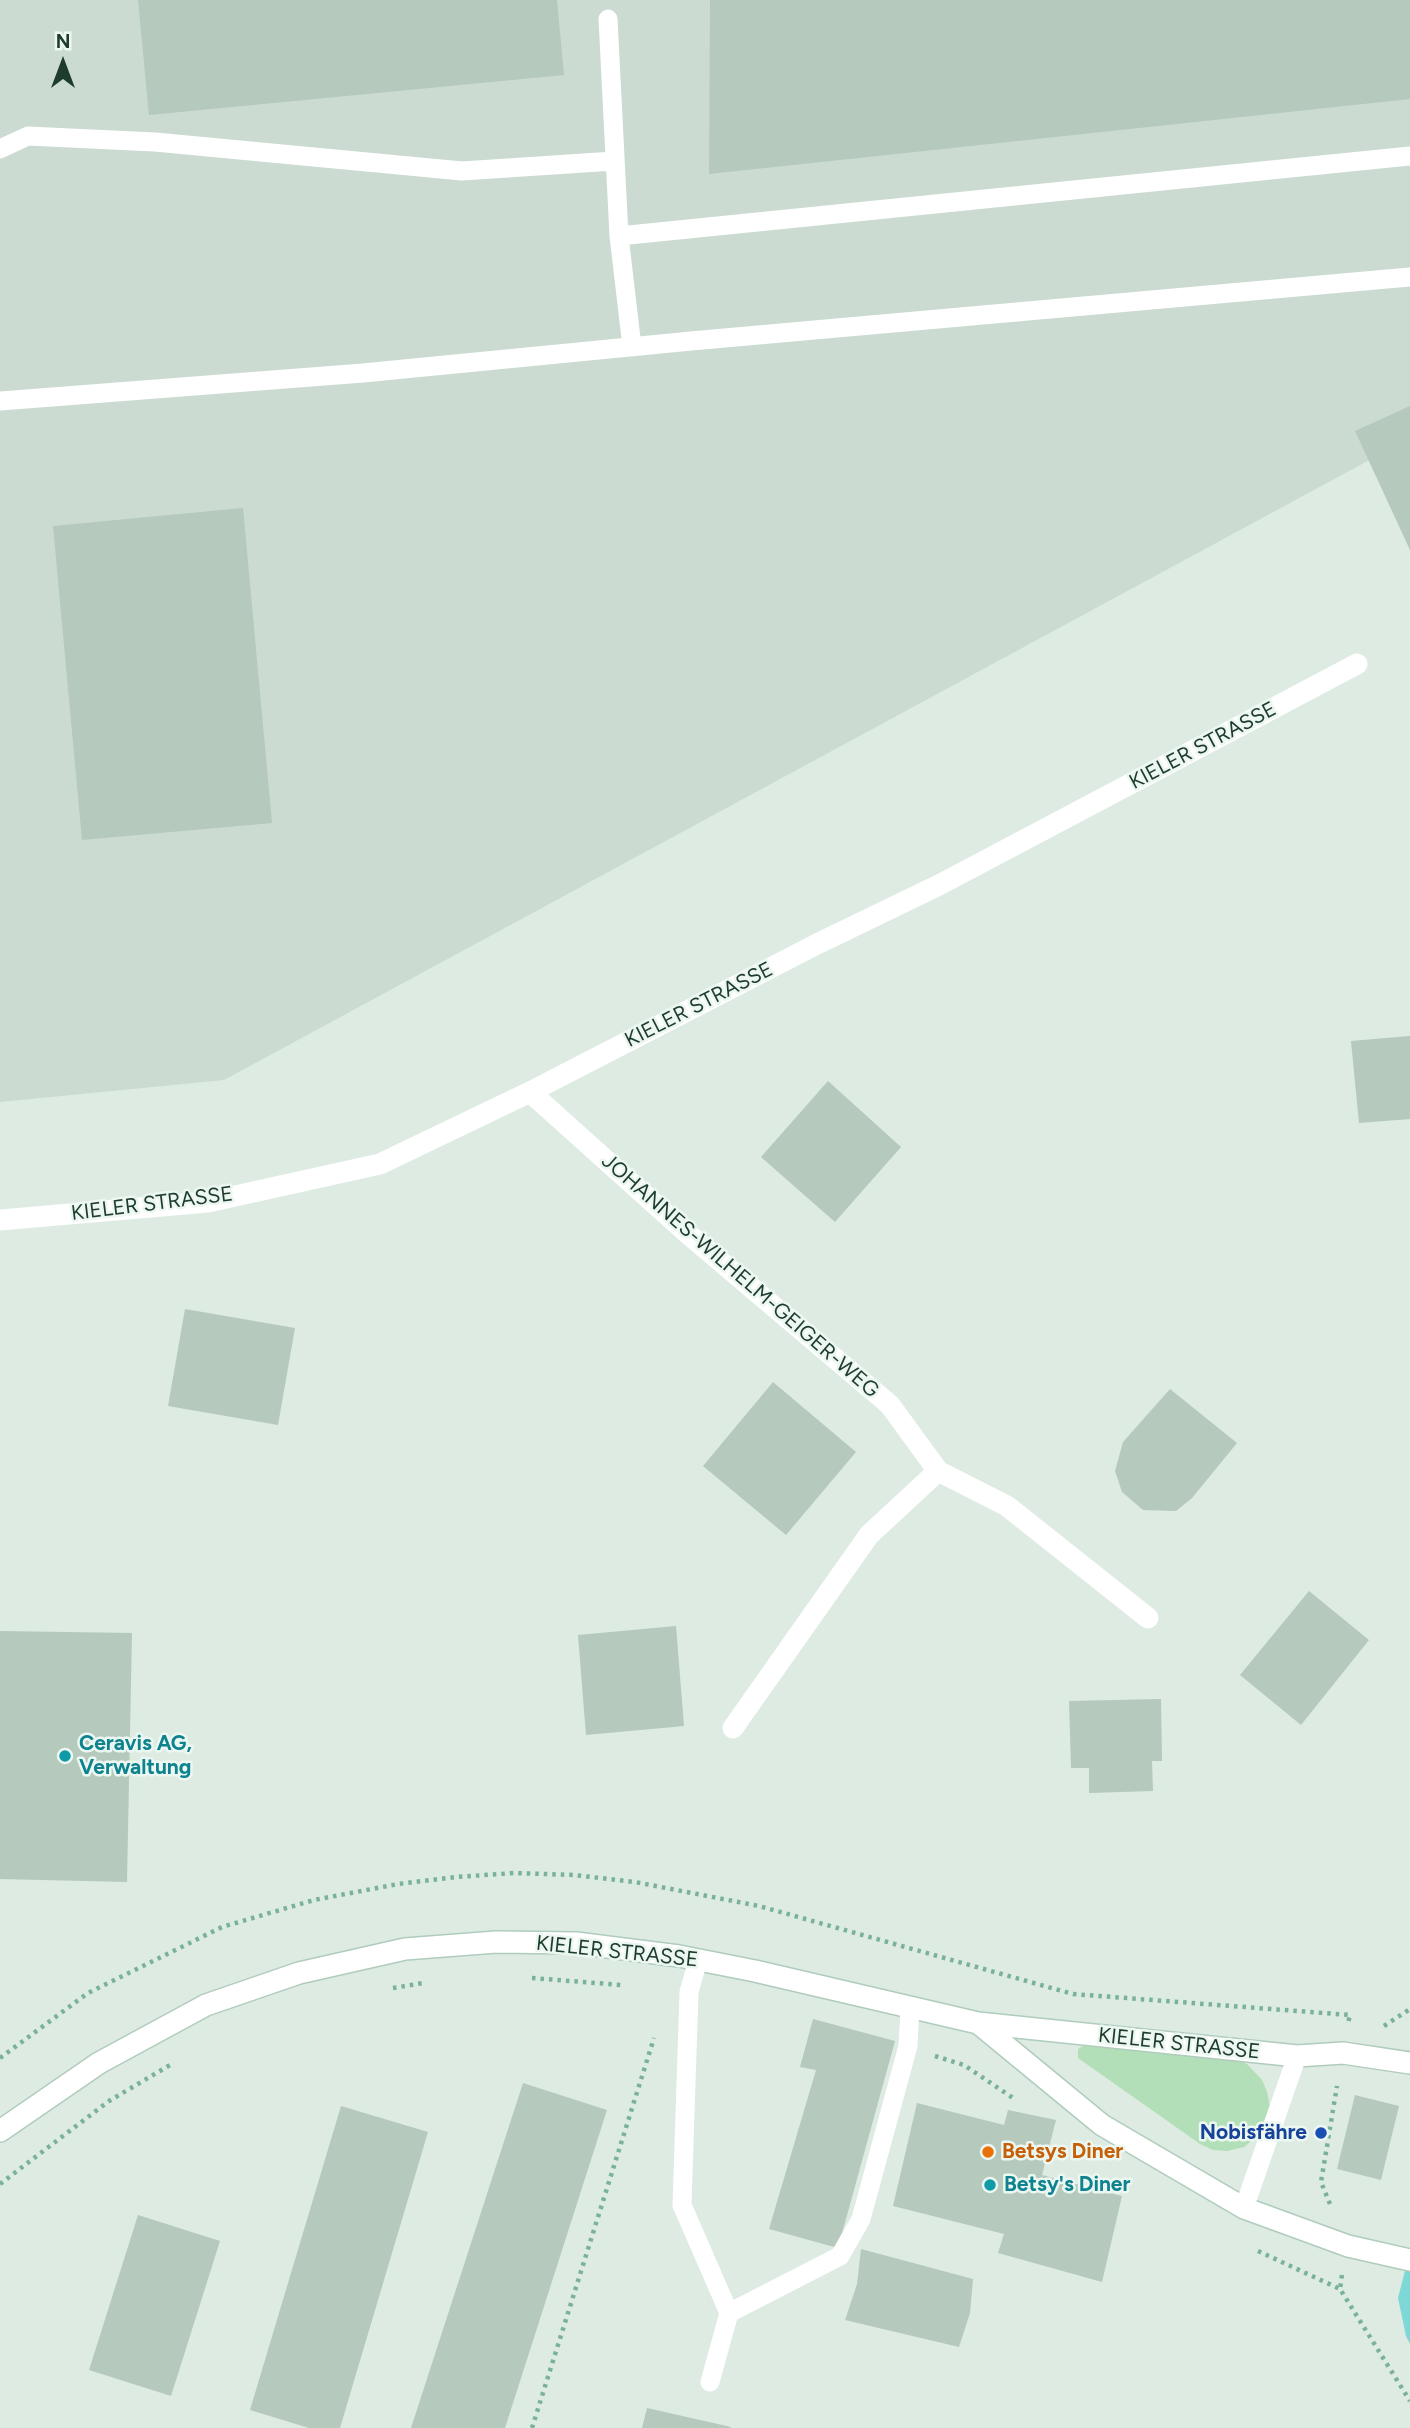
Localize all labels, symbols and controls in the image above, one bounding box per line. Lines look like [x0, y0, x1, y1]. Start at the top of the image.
north arrow [28, 28, 98, 98]
text: N [56, 30, 70, 53]
street label: KIELER STRASSE [1125, 697, 1281, 795]
street label: KIELER STRASSE [621, 957, 777, 1053]
street label: JOHANNES-WILHELM-GEIGER-WEG [596, 1149, 884, 1403]
street label: KIELER STRASSE [70, 1182, 234, 1226]
place label: Ceravis AG, Verwaltung [79, 1731, 192, 1781]
marker: Ceravis AG, Verwaltung [57, 1748, 73, 1764]
street label: KIELER STRASSE [535, 1931, 699, 1973]
street label: KIELER STRASSE [1097, 2023, 1261, 2065]
place label: Nobisfähre [1200, 2120, 1307, 2146]
marker: Nobisfähre [1313, 2125, 1329, 2141]
place label: Betsys Diner [1002, 2139, 1123, 2165]
marker: Betsys Diner [980, 2144, 996, 2160]
place label: Betsy's Diner [1004, 2172, 1130, 2198]
marker: Betsy's Diner [982, 2177, 998, 2193]

